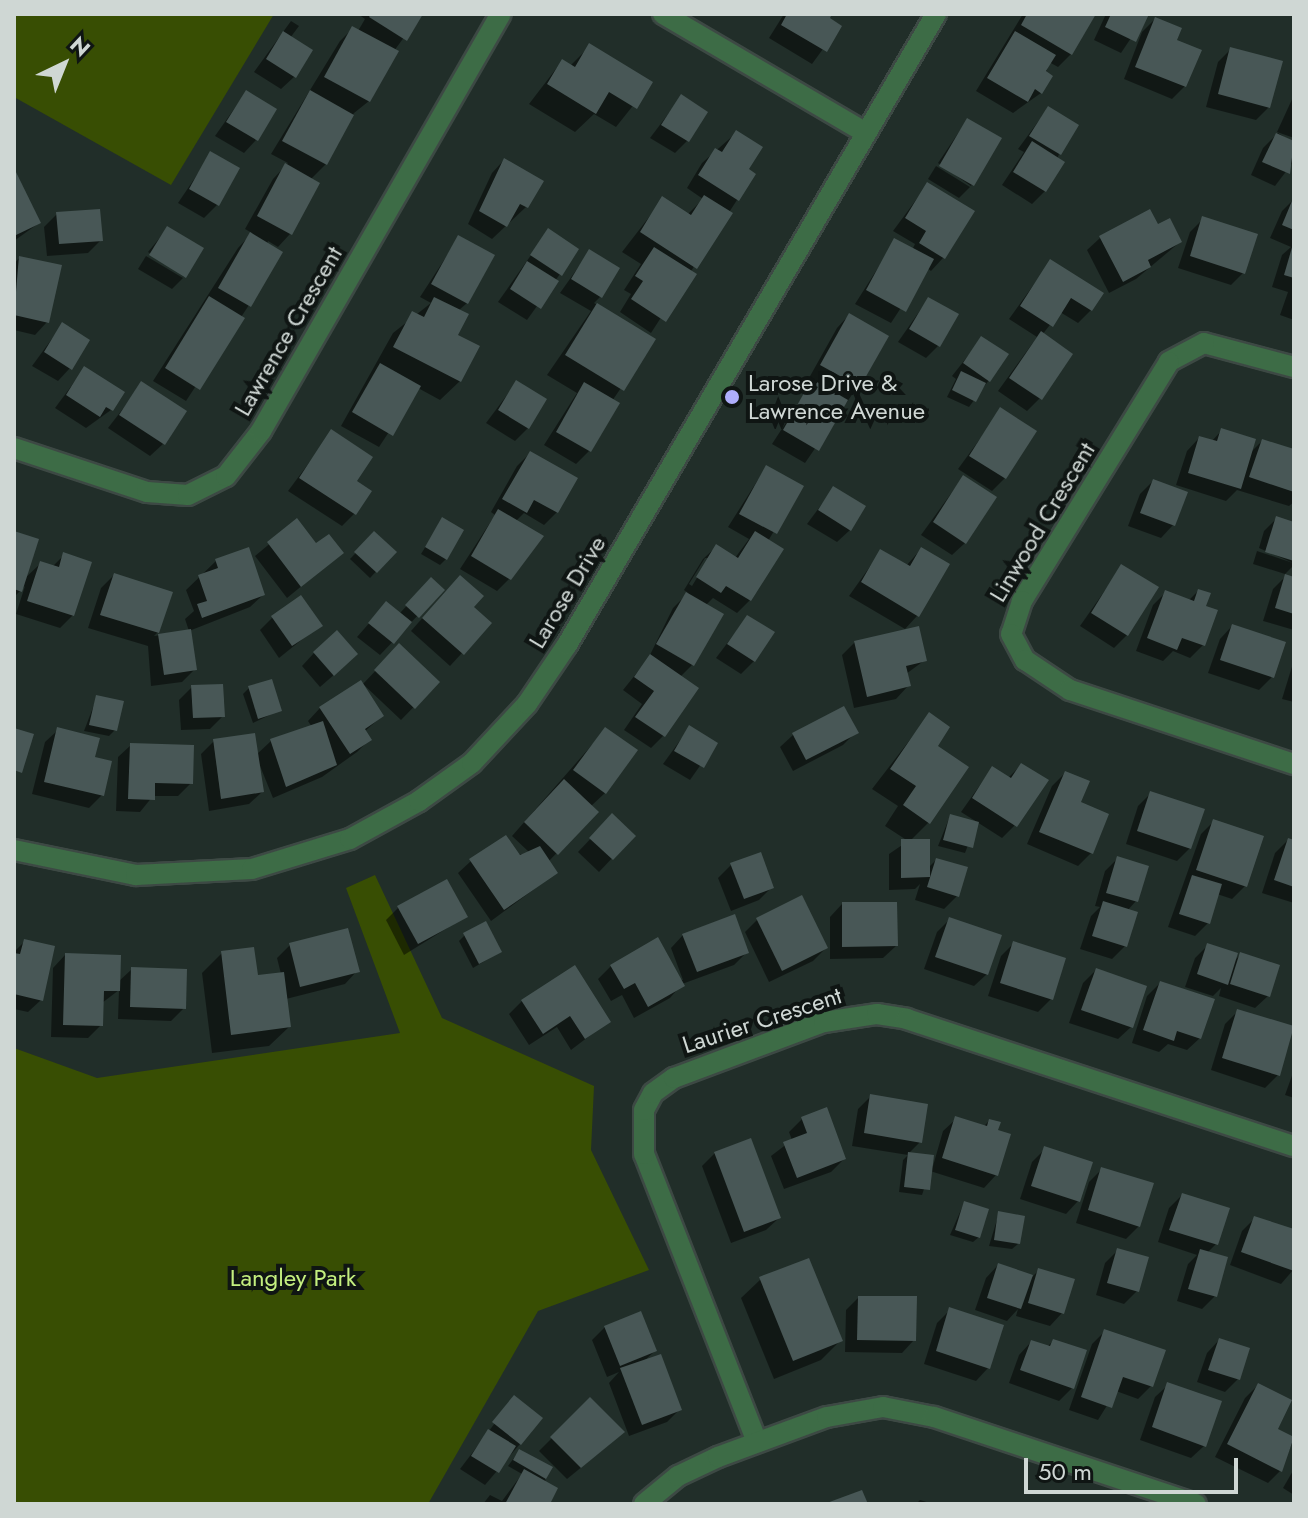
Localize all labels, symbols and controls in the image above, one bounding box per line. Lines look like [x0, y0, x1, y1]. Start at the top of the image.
north arrow [24, 24, 104, 104]
text: N [63, 29, 98, 64]
street label: Lawrence Crescent [228, 241, 348, 421]
place label: Larose Drive & Lawrence Avenue [748, 369, 925, 425]
marker: Larose Drive & Lawrence Avenue [723, 388, 741, 406]
street label: Linwood Crescent [983, 437, 1101, 607]
street label: Larose Drive [522, 531, 612, 653]
street label: Laurier Crescent [679, 981, 845, 1059]
park label: Langley Park [230, 1264, 356, 1292]
scale bar [1028, 1442, 1242, 1492]
text: 50 m [1038, 1454, 1092, 1489]

